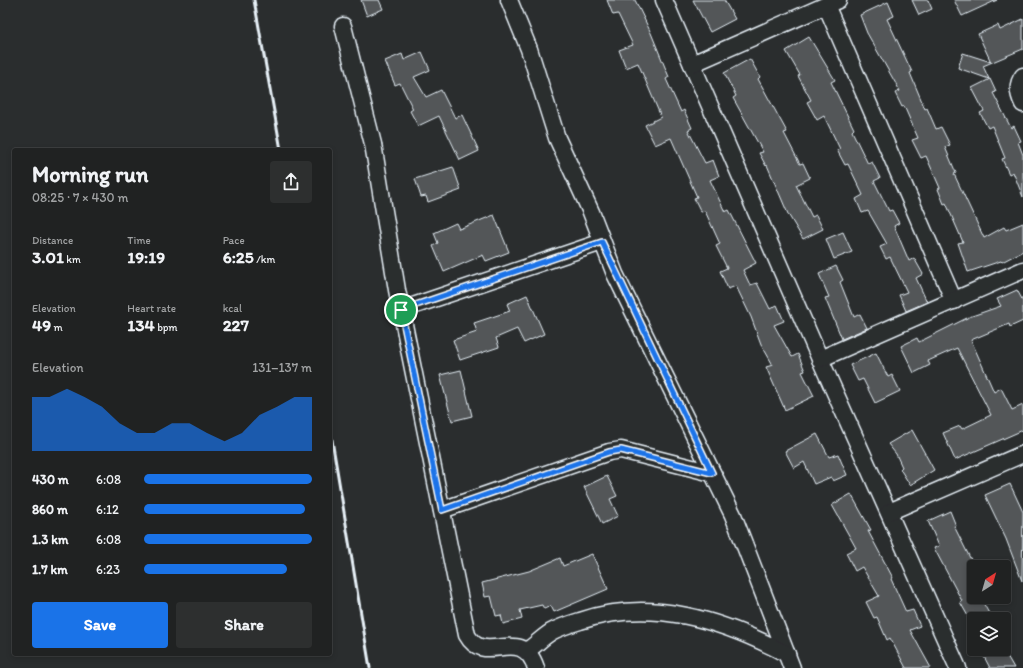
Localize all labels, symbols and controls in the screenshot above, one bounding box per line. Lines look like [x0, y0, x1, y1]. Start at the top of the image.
text: Morning run [32, 161, 148, 188]
button: share [270, 161, 312, 203]
text: 08:25 · 7 × 430 m [32, 190, 128, 205]
text: Distance [32, 234, 73, 247]
text: Time [127, 234, 151, 247]
text: Pace [223, 234, 245, 247]
text: 3.01 [32, 247, 64, 267]
text: 19:19 [127, 247, 165, 267]
text: 6:25 [223, 247, 254, 267]
text: km [64, 253, 81, 266]
text: /km [254, 253, 275, 266]
pin [384, 293, 418, 327]
icon: arrive [390, 299, 412, 321]
text: Elevation [32, 302, 76, 315]
text: Heart rate [127, 302, 176, 315]
text: kcal [223, 302, 242, 315]
text: 49 [32, 315, 51, 335]
text: 134 [127, 315, 155, 335]
text: 227 [223, 315, 249, 335]
text: m [51, 321, 63, 334]
text: bpm [155, 321, 178, 334]
text: Elevation [32, 360, 84, 375]
text: 131–137 m [252, 360, 312, 375]
text: 430 m [32, 472, 69, 487]
text: 6:08 [96, 472, 121, 487]
text: 860 m [32, 502, 68, 517]
text: 6:12 [96, 502, 119, 517]
text: 1.3 km [32, 532, 68, 547]
text: 6:08 [96, 532, 121, 547]
north arrow [967, 560, 1011, 604]
map controls [967, 560, 1011, 656]
text: 1.7 km [32, 562, 68, 577]
text: 6:23 [96, 562, 120, 577]
button: Save [32, 602, 168, 648]
button: Share [176, 602, 312, 648]
button: layers [967, 612, 1011, 656]

